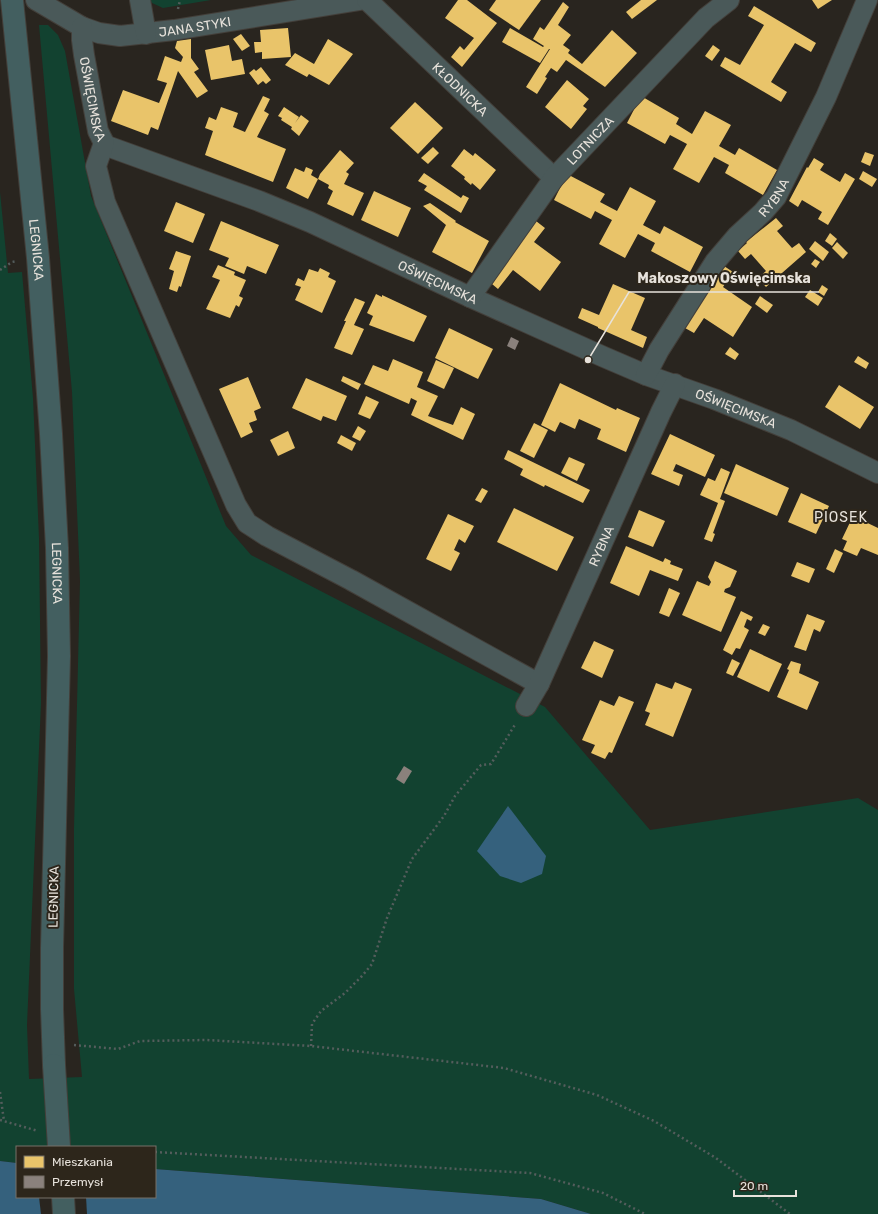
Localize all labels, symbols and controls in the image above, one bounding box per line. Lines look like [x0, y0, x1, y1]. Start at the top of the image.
street label: JANA STYKI [158, 14, 232, 40]
street label: OŚWIĘCIMSKA [76, 56, 109, 144]
street label: KŁODNICKA [429, 59, 491, 119]
street label: LOTNICZA [564, 113, 617, 168]
street label: RYBNA [755, 176, 792, 220]
street label: LEGNICKA [26, 218, 47, 281]
street label: OŚWIĘCIMSKA [396, 257, 480, 307]
callout: Makoszowy Oświęcimska [629, 266, 819, 292]
text: Makoszowy Oświęcimska [637, 270, 811, 287]
street label: OŚWIĘCIMSKA [693, 386, 779, 431]
district label: PIOSEK [814, 509, 868, 526]
street label: RYBNA [586, 523, 617, 569]
street label: LEGNICKA [49, 542, 65, 604]
street label: LEGNICKA [45, 866, 62, 928]
legend [16, 1146, 156, 1198]
text: Mieszkania [52, 1155, 113, 1169]
scale bar [734, 1172, 796, 1198]
text: Przemysł [52, 1175, 104, 1189]
text: 20 m [740, 1179, 768, 1193]

